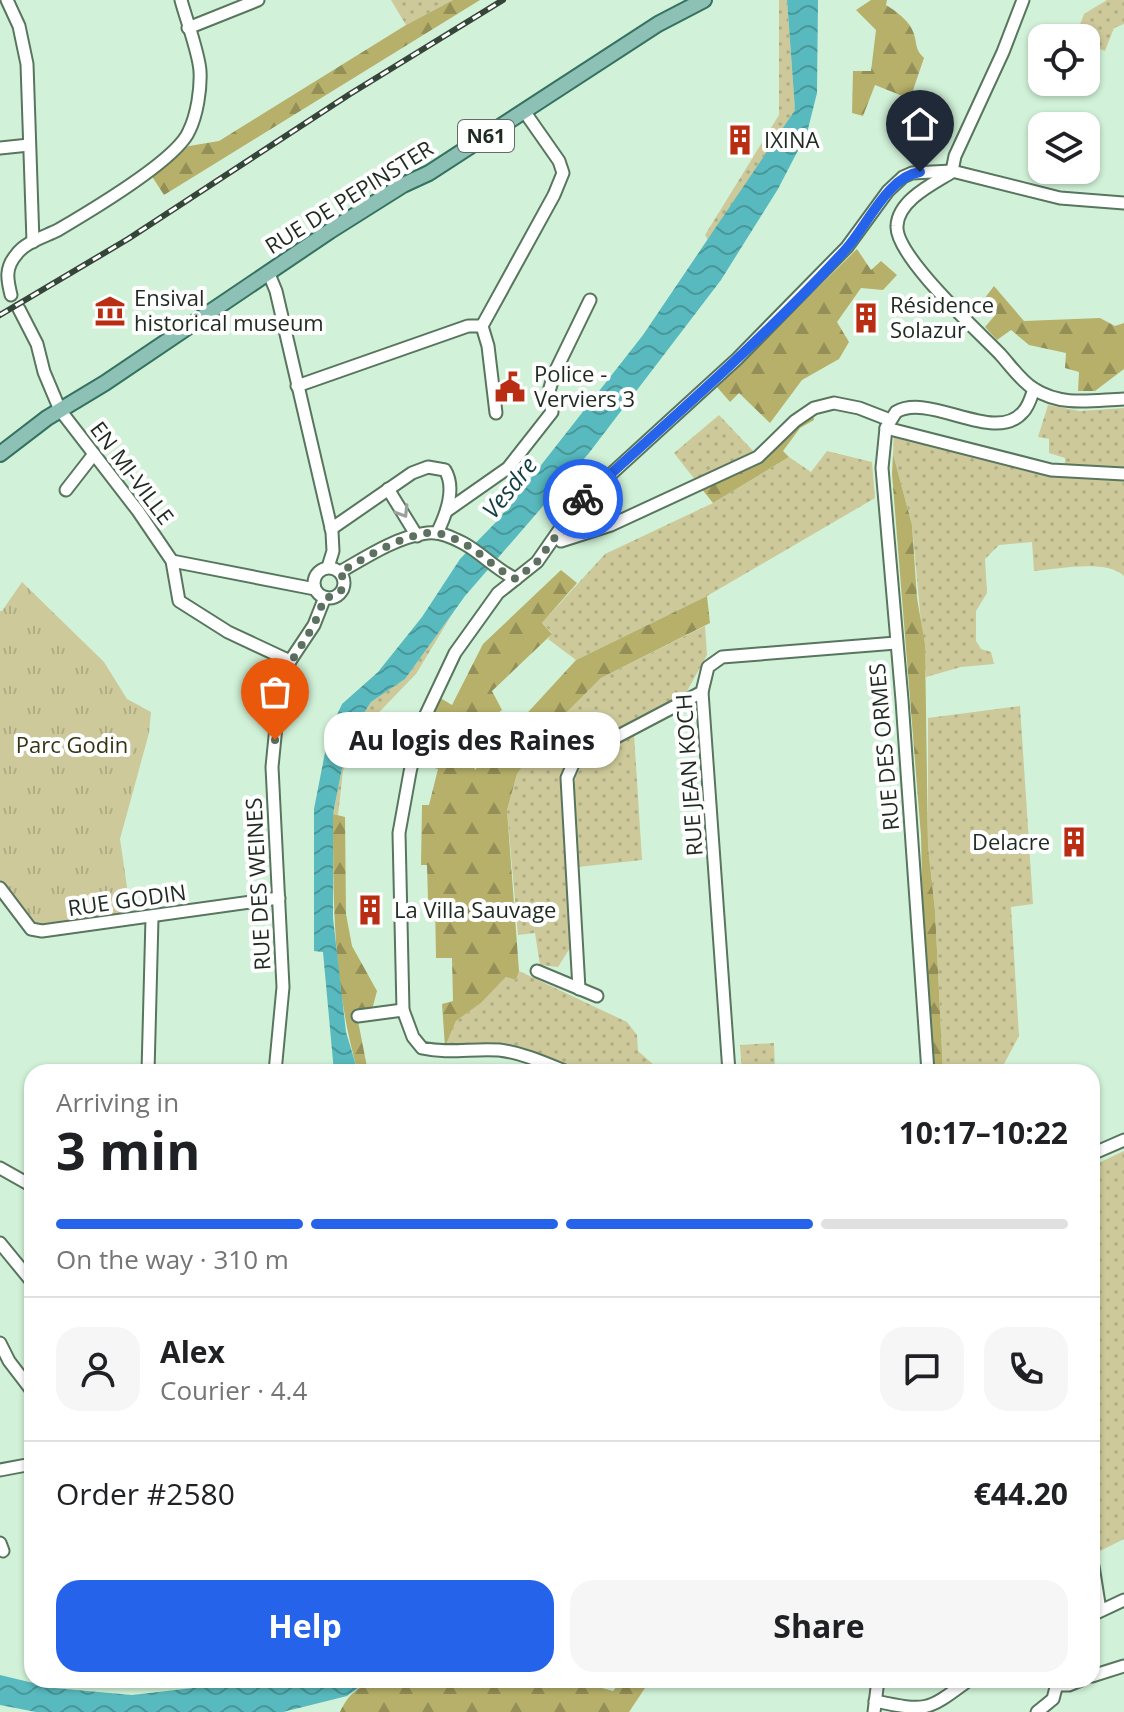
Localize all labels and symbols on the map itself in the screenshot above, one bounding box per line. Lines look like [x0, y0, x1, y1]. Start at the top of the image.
pin [886, 90, 954, 172]
road number: N61 [458, 120, 514, 152]
building icon: IXINA [723, 123, 757, 157]
place label: IXINA [764, 124, 820, 154]
street label: RUE DE PEPINSTER [259, 132, 439, 260]
place label: Ensival historical museum [134, 282, 324, 337]
place label: Résidence Solazur [890, 289, 994, 344]
museum icon: Ensival historical museum [93, 294, 127, 328]
building icon: Résidence Solazur [849, 301, 883, 335]
place label: Police - Verviers 3 [534, 358, 635, 413]
public building icon: Police - Verviers 3 [493, 370, 527, 404]
street label: EN MI-VILLE [84, 415, 181, 530]
water label: Vesdre [474, 449, 544, 525]
courier [543, 459, 623, 539]
one-way arrow [393, 503, 408, 518]
pin [241, 658, 309, 740]
street label: RUE DES ORMES [861, 662, 905, 832]
street label: RUE JEAN KOCH [667, 693, 709, 857]
callout: Au logis des Raines [323, 712, 619, 768]
park label: Parc Godin [16, 729, 128, 759]
street label: RUE DES WEINES [237, 797, 277, 971]
building icon: Delacre [1057, 825, 1091, 859]
place label: Delacre [972, 826, 1050, 856]
street label: RUE GODIN [66, 876, 188, 922]
building icon: La Villa Sauvage [353, 893, 387, 927]
place label: La Villa Sauvage [394, 894, 556, 924]

